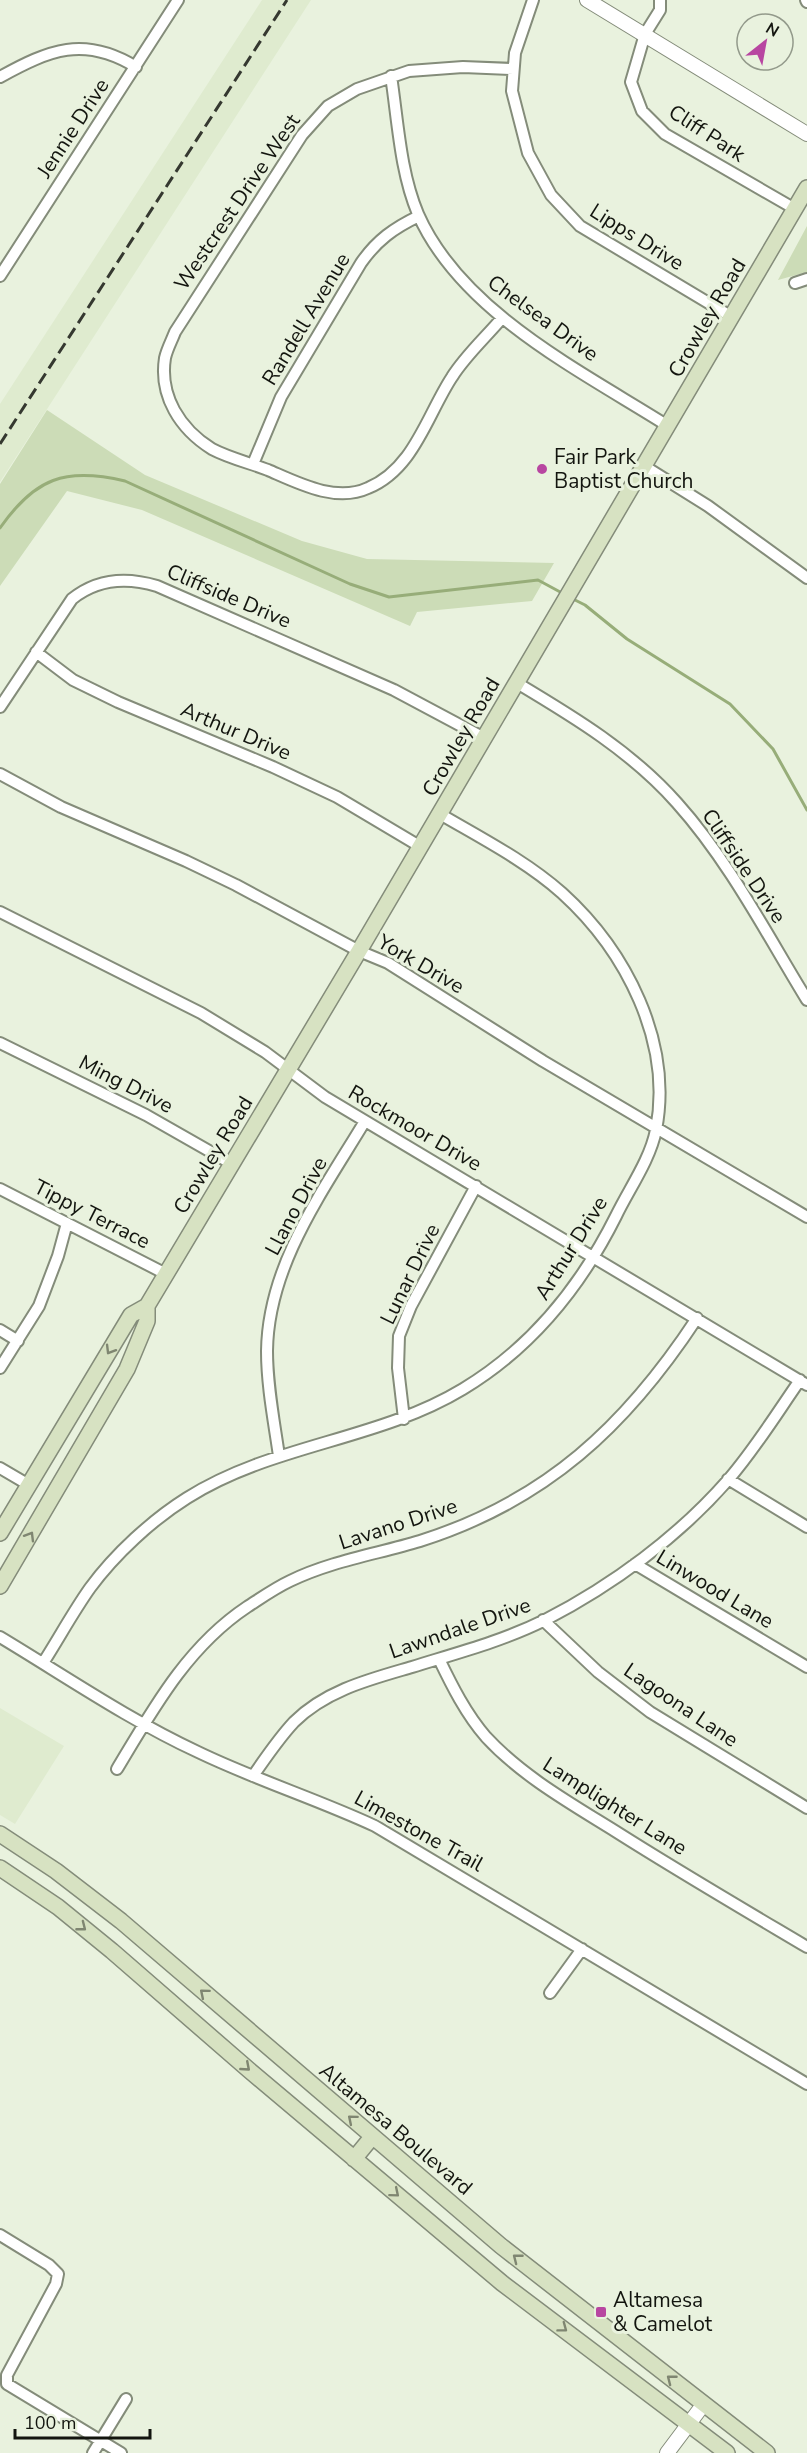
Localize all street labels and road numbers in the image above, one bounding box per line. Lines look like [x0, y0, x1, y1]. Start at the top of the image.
street label: Jennie Drive [30, 73, 116, 184]
street label: Cliff Park [663, 98, 751, 168]
street label: Westcrest Drive West [168, 108, 307, 296]
street label: Lipps Drive [585, 197, 689, 277]
street label: Randell Avenue [255, 248, 357, 390]
street label: Crowley Road [662, 253, 752, 383]
street label: Chelsea Drive [482, 268, 604, 368]
street label: Cliffside Drive [163, 557, 295, 635]
street label: Crowley Road [416, 672, 506, 802]
street label: Arthur Drive [177, 695, 295, 767]
street label: Cliffside Drive [695, 803, 793, 929]
street label: York Drive [372, 927, 469, 1000]
street label: Ming Drive [74, 1048, 178, 1120]
street label: Rockmoor Drive [343, 1078, 487, 1178]
street label: Crowley Road [167, 1091, 259, 1219]
street label: Llano Drive [258, 1152, 334, 1260]
street label: Tippy Terrace [29, 1173, 155, 1255]
street label: Arthur Drive [528, 1191, 614, 1305]
street label: Lunar Drive [374, 1219, 446, 1329]
street label: Lavano Drive [335, 1492, 461, 1556]
street label: Linwood Lane [651, 1543, 779, 1635]
street label: Lawndale Drive [386, 1591, 534, 1665]
street label: Lagoona Lane [618, 1656, 744, 1754]
street label: Lamplighter Lane [538, 1750, 692, 1862]
street label: Limestone Trail [349, 1784, 489, 1878]
street label: Altamesa Boulevard [314, 2057, 478, 2201]

